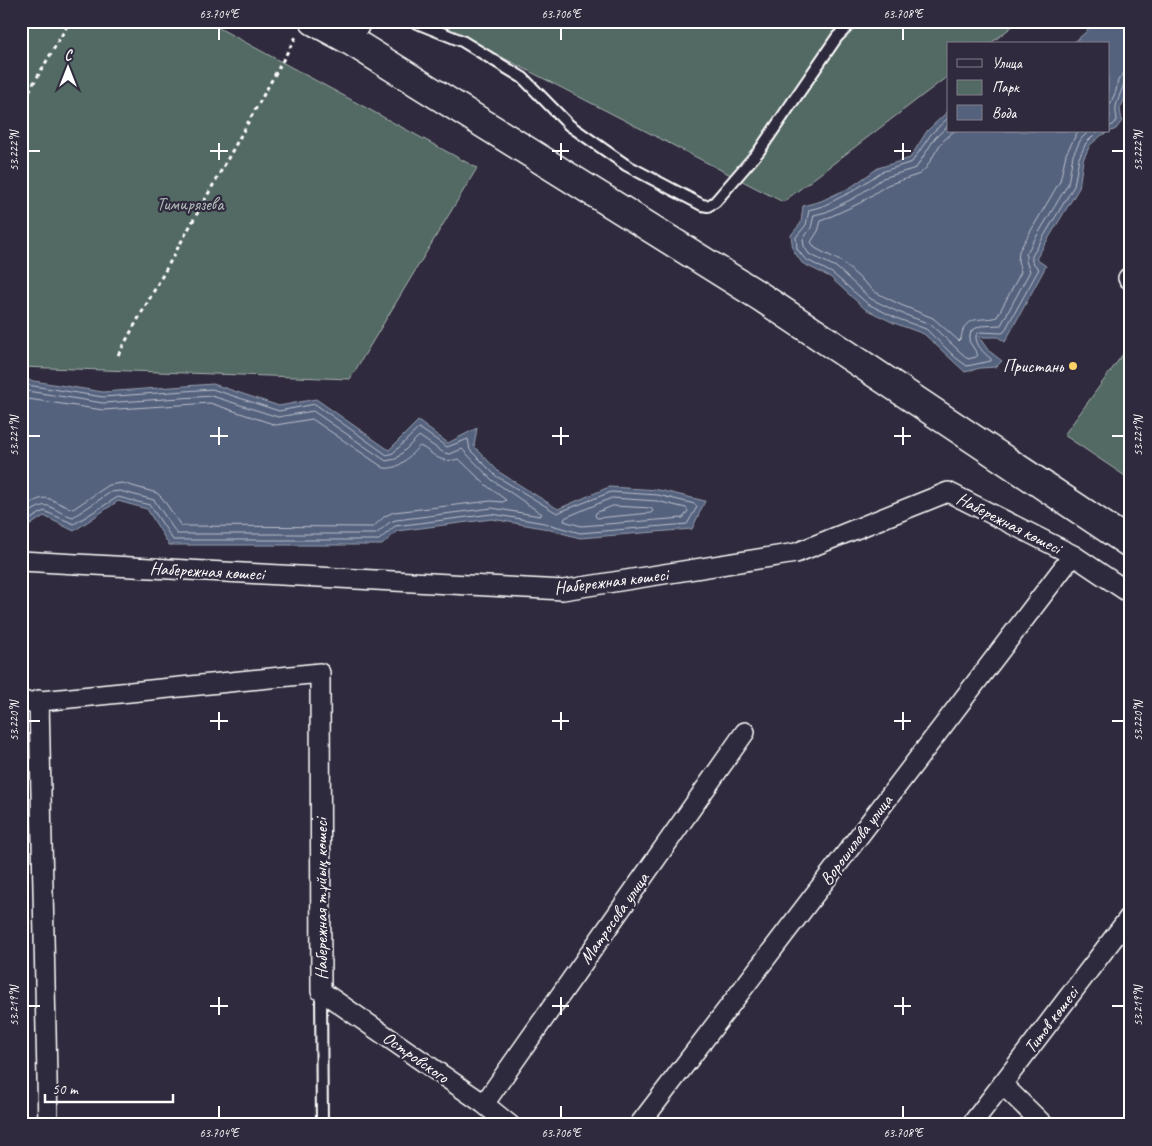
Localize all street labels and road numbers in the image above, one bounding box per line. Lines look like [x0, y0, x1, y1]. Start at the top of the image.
street label: Набережная көшесі [953, 487, 1067, 560]
street label: Набережная көшесі [149, 557, 267, 585]
street label: Набережная көшесі [553, 563, 672, 599]
street label: Ворошилова улица [815, 789, 898, 890]
street label: Набережная тұйық көшесі [310, 815, 332, 980]
street label: Матросова улица [574, 867, 654, 968]
street label: Титов көшесі [1019, 980, 1085, 1057]
street label: Островского [379, 1026, 455, 1089]

